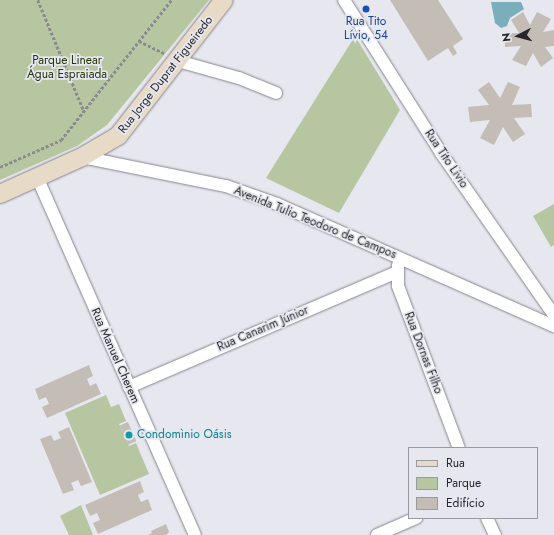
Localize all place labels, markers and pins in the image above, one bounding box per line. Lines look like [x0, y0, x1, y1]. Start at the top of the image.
marker: Rua Tito Lívio, 54 [361, 4, 371, 14]
place label: Rua Tito Lívio, 54 [344, 15, 388, 43]
place label: Condomìnio Oásis [137, 428, 232, 442]
marker: Condomìnio Oásis [124, 430, 134, 440]

